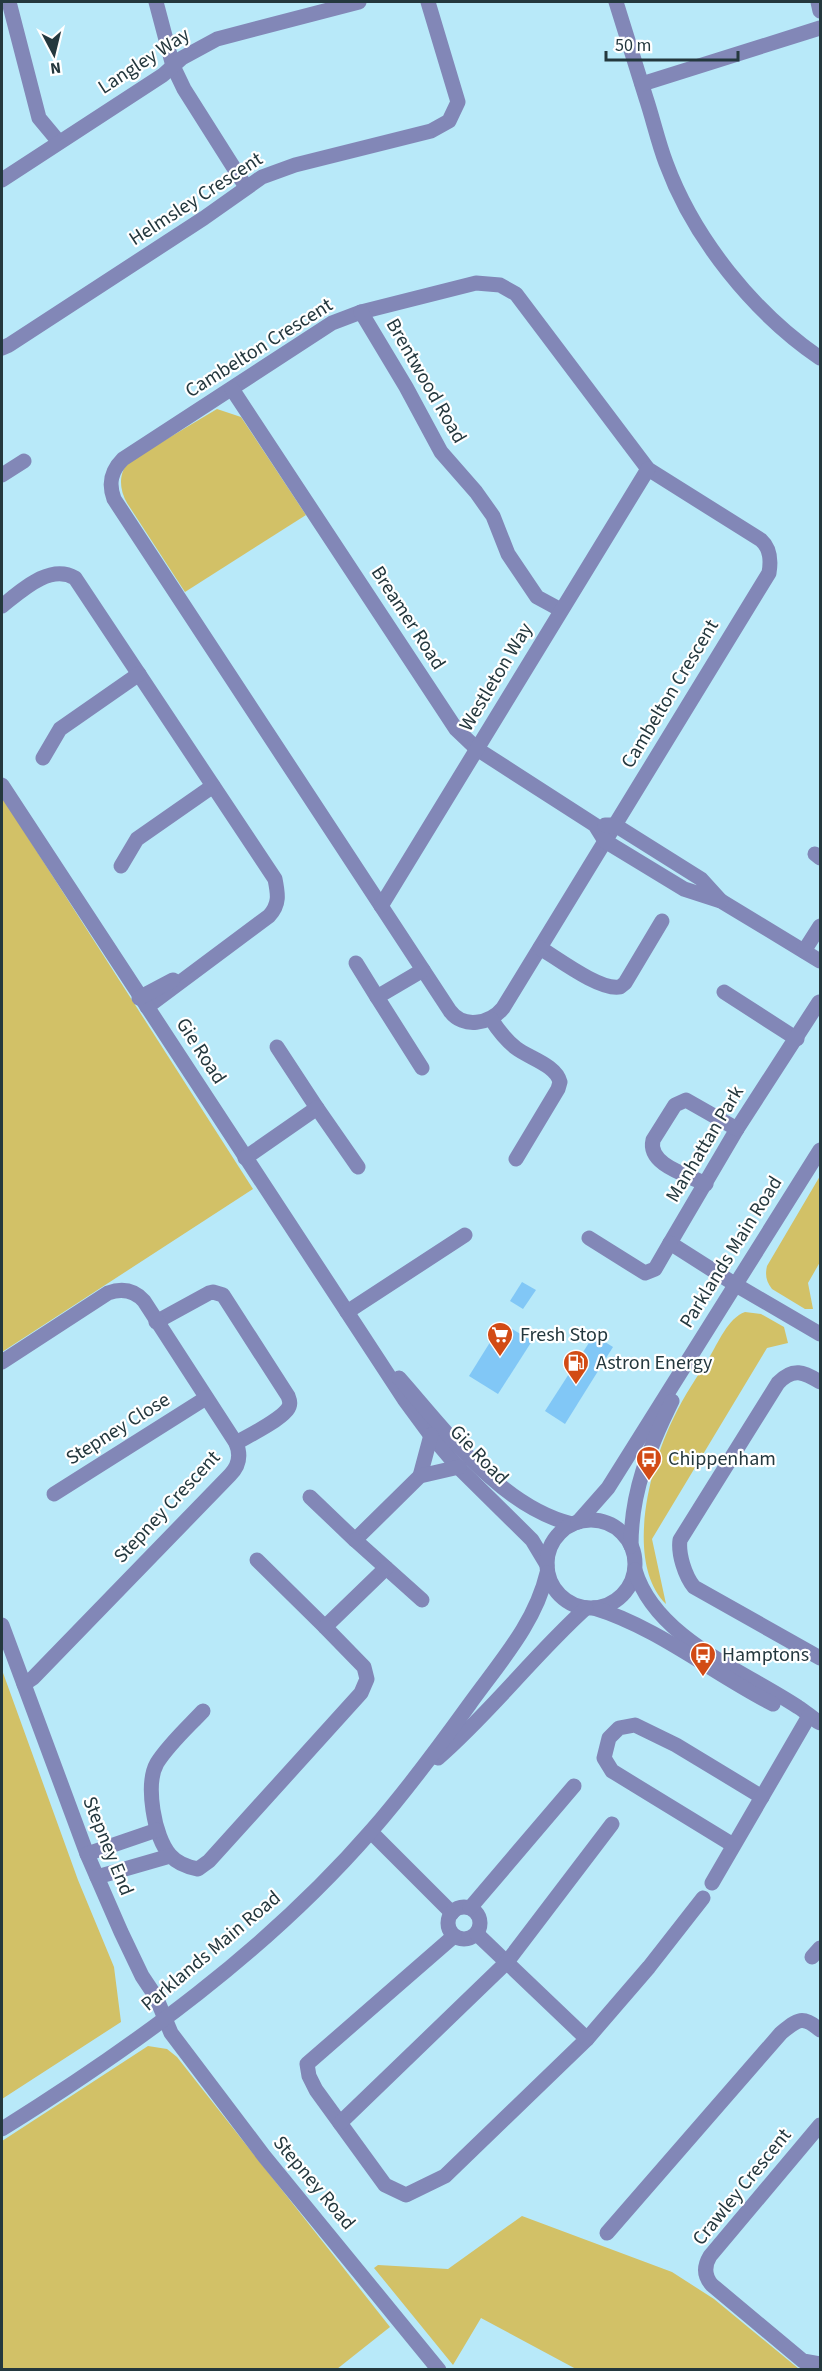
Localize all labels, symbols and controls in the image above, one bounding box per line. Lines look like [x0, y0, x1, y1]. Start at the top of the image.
street label: Langley Way [93, 21, 196, 101]
north arrow [24, 24, 84, 84]
scale bar [606, 24, 738, 62]
text: 50 m [615, 33, 651, 58]
text: N [49, 56, 62, 79]
street label: Helmsley Crescent [124, 145, 269, 253]
street label: Cambelton Crescent [180, 291, 338, 405]
street label: Brentwood Road [379, 313, 473, 449]
street label: Breamer Road [364, 561, 452, 675]
street label: Cambelton Crescent [614, 614, 726, 774]
street label: Westleton Way [453, 617, 540, 737]
street label: Gie Road [169, 1012, 233, 1090]
street label: Manhattan Park [659, 1080, 751, 1208]
street label: Parklands Main Road [673, 1171, 789, 1333]
supermarket icon: Fresh Stop [485, 1320, 515, 1358]
place label: Fresh Stop [520, 1321, 608, 1349]
fuel station icon: Astron Energy [561, 1348, 591, 1386]
place label: Astron Energy [596, 1349, 713, 1377]
street label: Stepney Close [61, 1386, 175, 1472]
street label: Gie Road [443, 1419, 515, 1491]
street label: Stepney Crescent [107, 1444, 227, 1569]
bus stop icon: Chippenham [634, 1444, 664, 1482]
place label: Chippenham [668, 1445, 776, 1473]
bus stop icon: Hamptons [688, 1640, 718, 1678]
place label: Hamptons [722, 1641, 809, 1669]
street label: Stepney End [75, 1792, 141, 1900]
street label: Parklands Main Road [135, 1884, 287, 2018]
street label: Crawley Crescent [686, 2122, 798, 2252]
street label: Stepney Road [266, 2130, 362, 2236]

